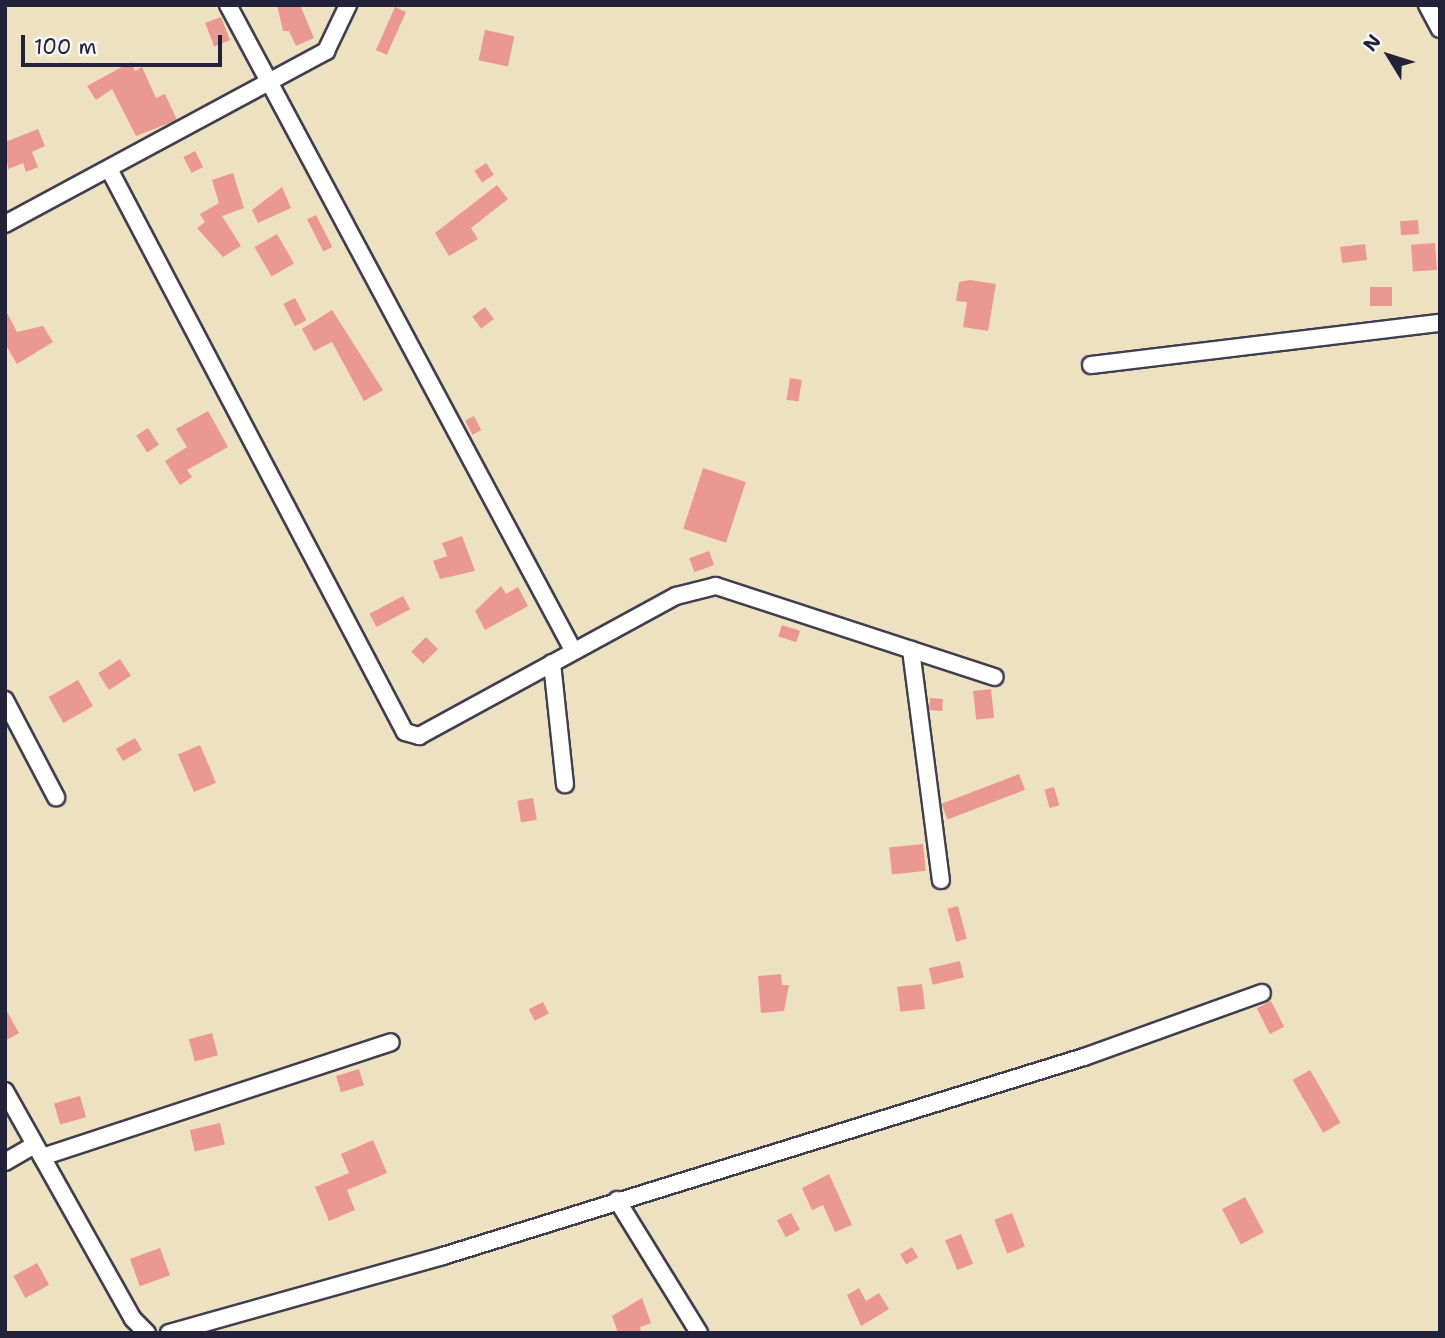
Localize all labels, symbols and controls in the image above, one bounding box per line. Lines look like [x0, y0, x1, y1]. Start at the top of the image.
scale bar [24, 21, 226, 65]
north arrow [1354, 21, 1424, 91]
text: N [1358, 29, 1387, 56]
text: 100 m [34, 33, 97, 61]

